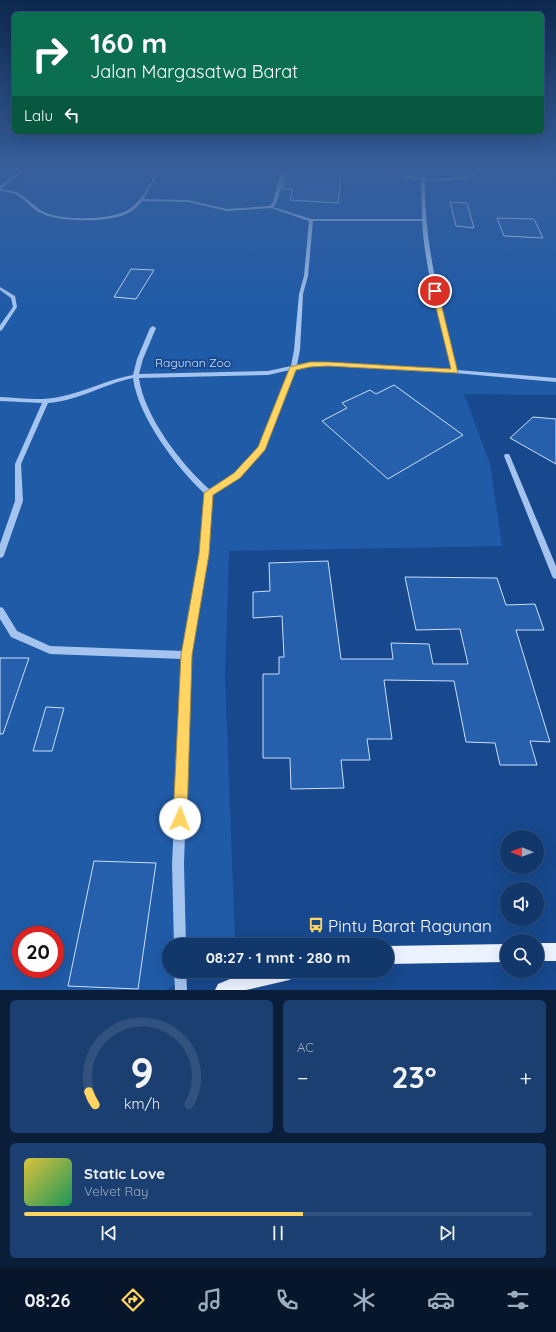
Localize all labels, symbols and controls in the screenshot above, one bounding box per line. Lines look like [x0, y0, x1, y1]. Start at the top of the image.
text: 160 m [90, 25, 167, 60]
icon: right [24, 28, 76, 80]
text: Jalan Margasatwa Barat [90, 60, 298, 83]
icon: left [61, 104, 83, 126]
text: Lalu [24, 106, 53, 125]
pin [418, 274, 452, 308]
icon: arrive [424, 280, 446, 302]
park label: Ragunan Zoo [155, 355, 231, 370]
position arrow [159, 798, 201, 840]
north arrow [500, 830, 544, 874]
map controls [500, 830, 544, 978]
button: sound [500, 882, 544, 926]
place label: Pintu Barat Ragunan [328, 915, 492, 936]
bus stop icon: Pintu Barat Ragunan [307, 916, 325, 934]
speed limit sign: 20 [12, 926, 64, 978]
button: search [500, 934, 544, 978]
text: 08:27 · 1 mnt · 280 m [206, 948, 350, 967]
text: AC [297, 1039, 314, 1055]
text: 9 [130, 1045, 153, 1097]
text: 23° [392, 1058, 437, 1096]
text: − [297, 1064, 308, 1092]
text: + [520, 1064, 532, 1092]
text: km/h [123, 1094, 160, 1112]
text: Static Love [84, 1164, 165, 1183]
text: Velvet Ray [84, 1183, 149, 1199]
icon: previous [98, 1222, 120, 1244]
icon: pause [267, 1222, 289, 1244]
icon: next [436, 1222, 458, 1244]
icon: directions [119, 1286, 147, 1314]
icon: music [196, 1286, 224, 1314]
icon: phone [273, 1286, 301, 1314]
icon: climate [350, 1286, 378, 1314]
icon: car [427, 1286, 455, 1314]
icon: filters [504, 1286, 532, 1314]
text: 08:26 [24, 1289, 70, 1312]

